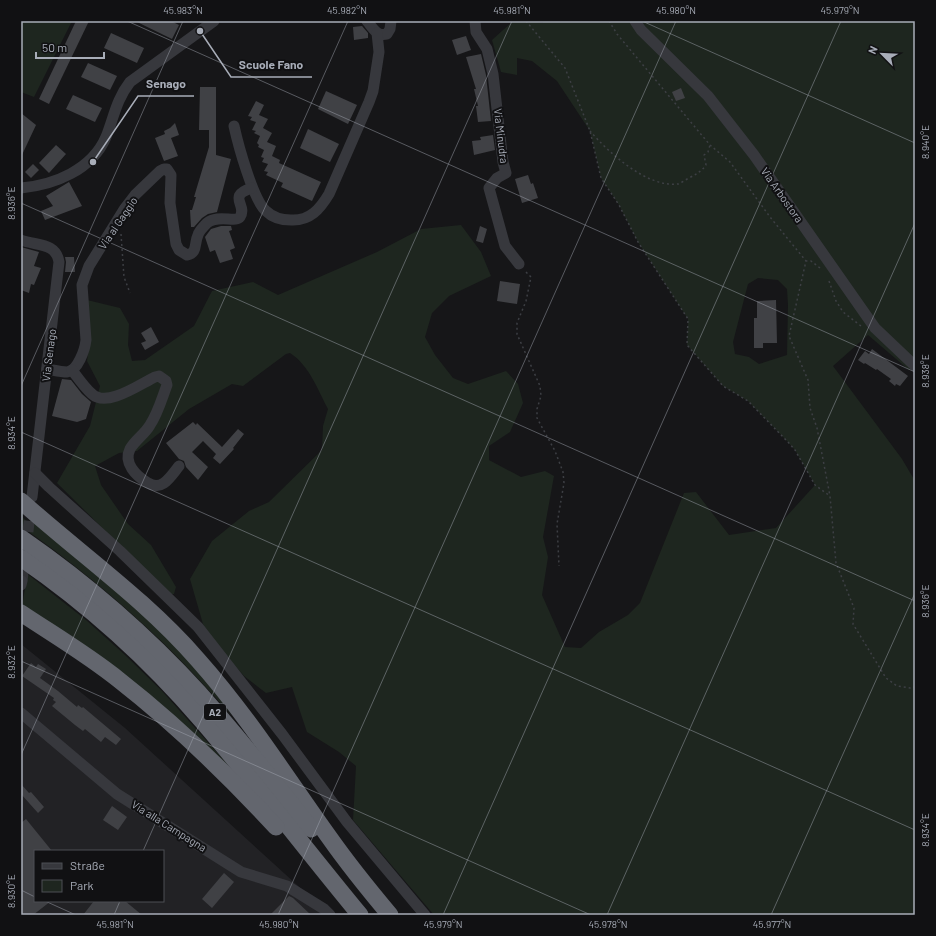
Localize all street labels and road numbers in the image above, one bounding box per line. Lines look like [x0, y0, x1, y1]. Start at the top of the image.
street label: Via Minudra [492, 108, 511, 164]
street label: Via Arbostora [759, 165, 806, 225]
street label: Via al Gaggio [95, 194, 140, 251]
street label: Via Senago [39, 328, 58, 382]
road number: A2 [204, 704, 226, 720]
street label: Via alla Campagna [129, 797, 209, 854]

